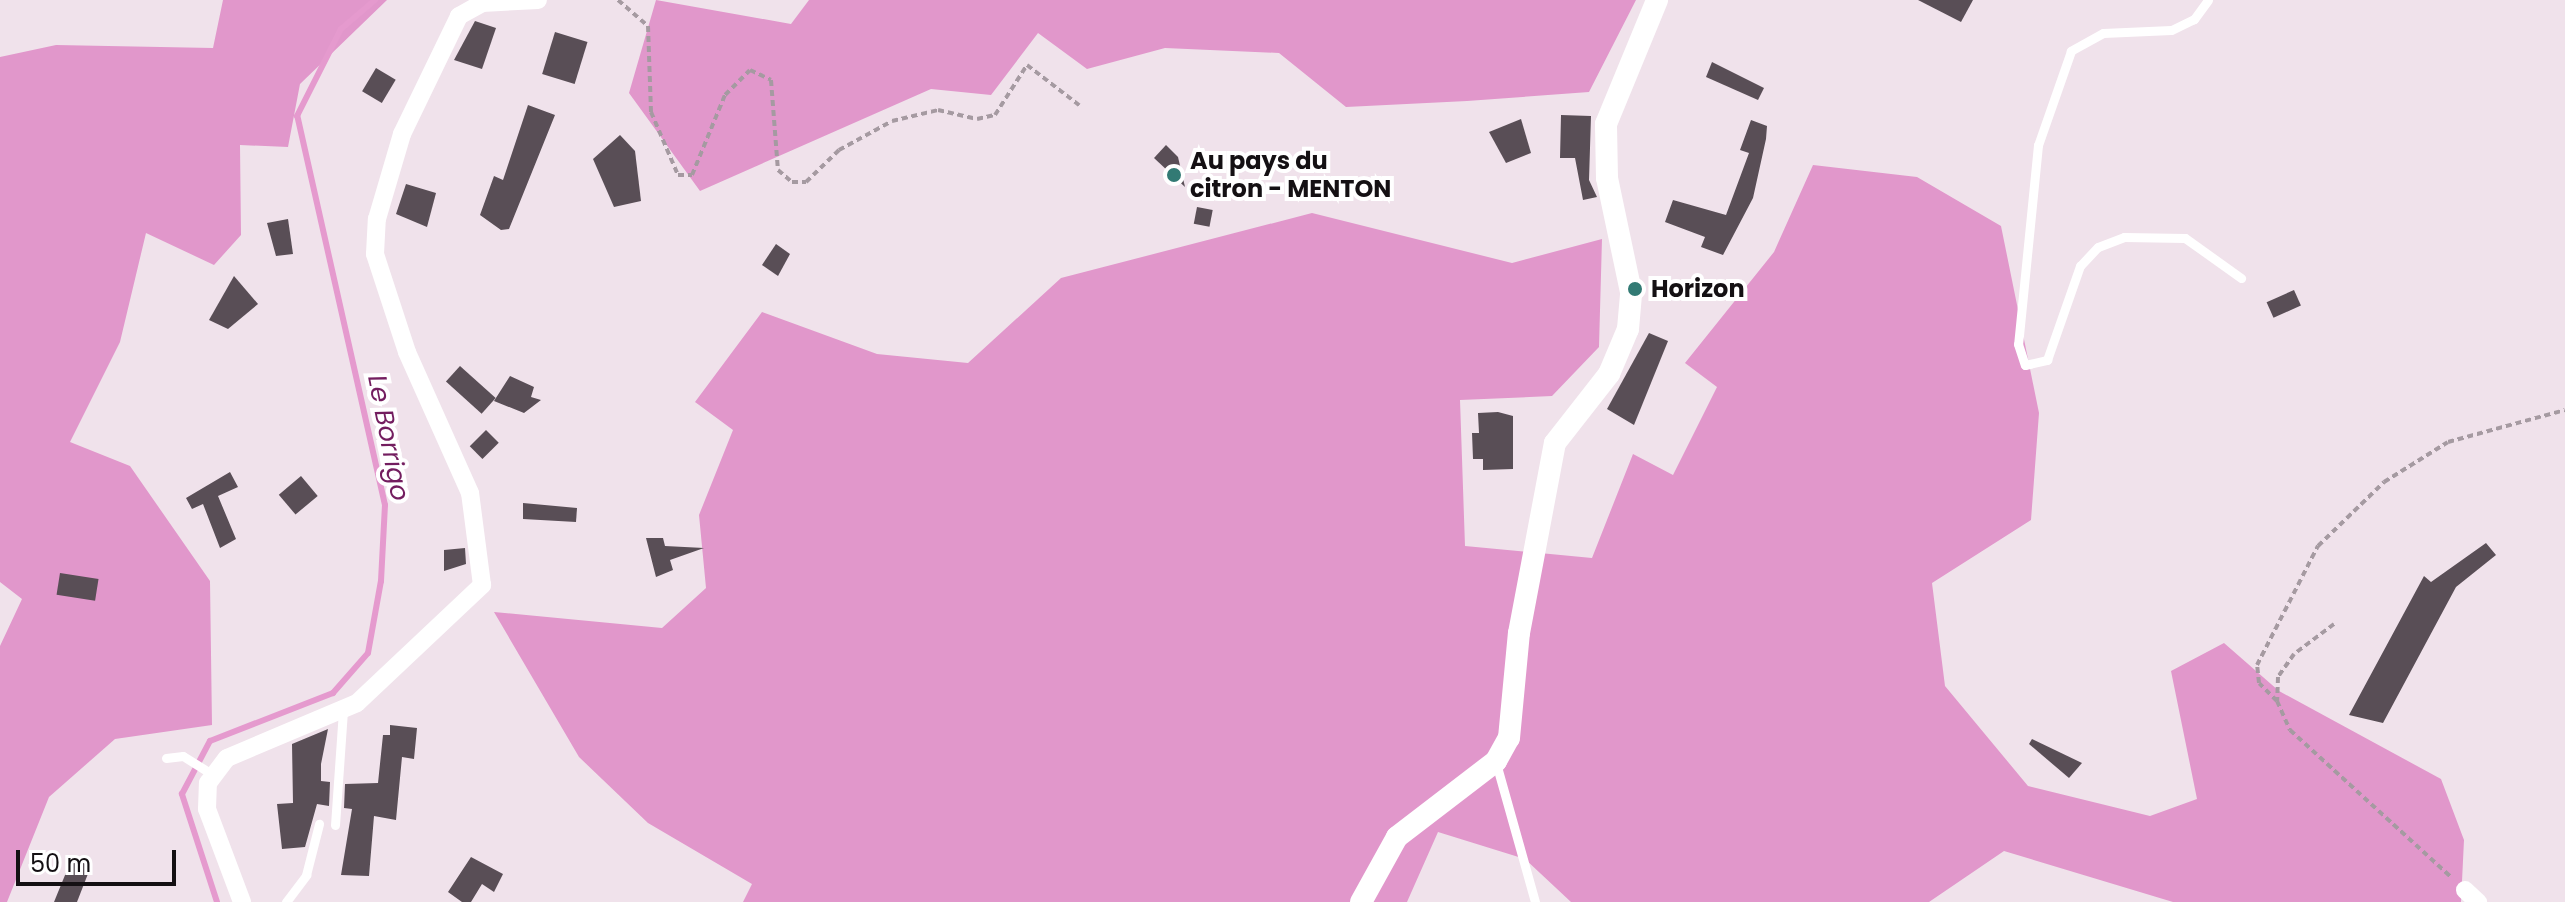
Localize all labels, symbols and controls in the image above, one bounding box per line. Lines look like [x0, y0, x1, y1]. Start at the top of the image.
place label: Au pays du citron - MENTON [1190, 147, 1391, 203]
marker: Au pays du citron - MENTON [1165, 166, 1183, 184]
place label: Horizon [1651, 275, 1745, 303]
marker: Horizon [1626, 280, 1644, 298]
water label: Le Borrigo [361, 372, 415, 504]
scale bar [20, 834, 180, 884]
text: 50 m [30, 847, 91, 880]

